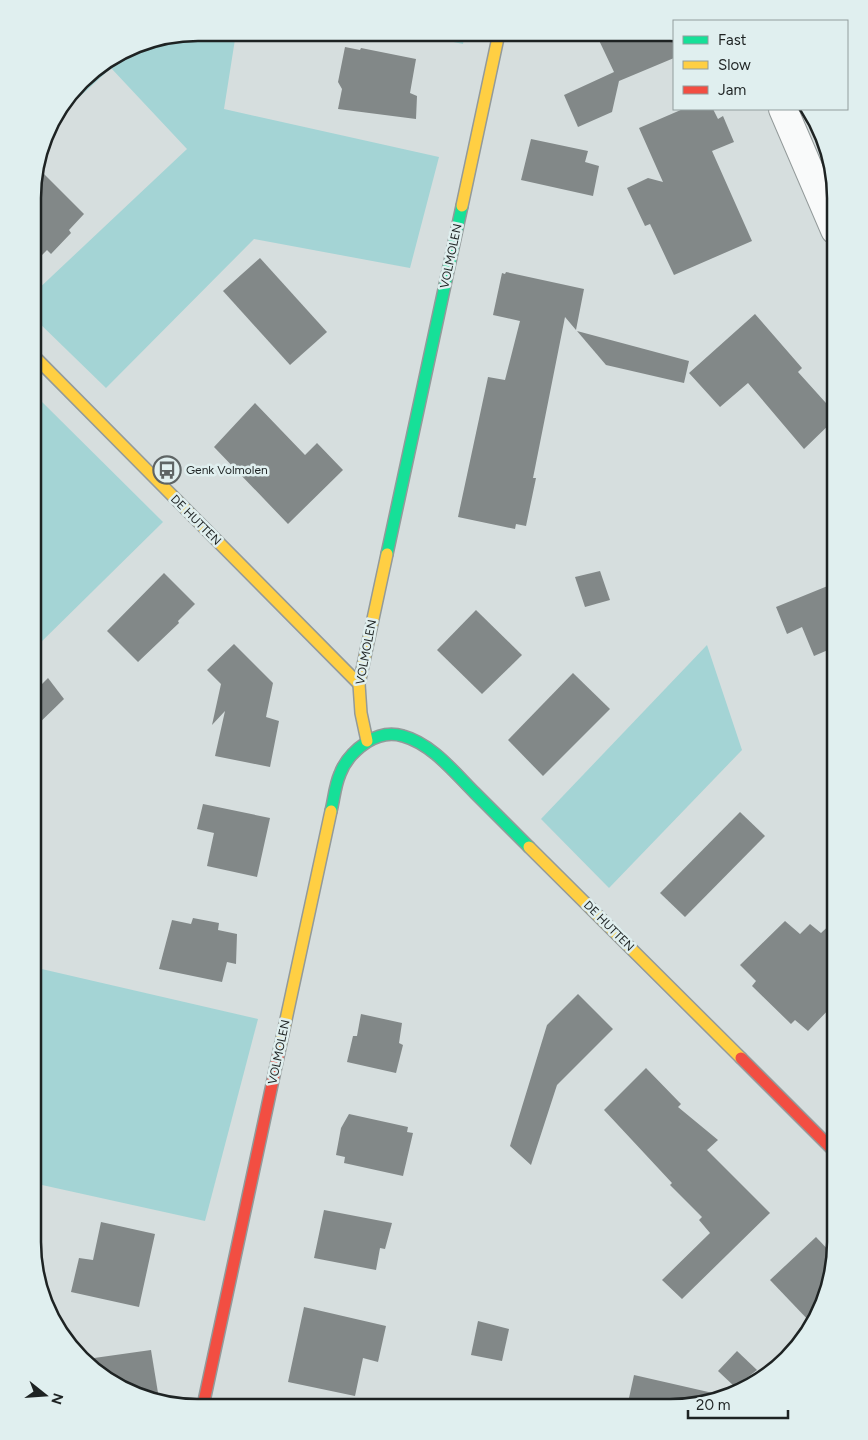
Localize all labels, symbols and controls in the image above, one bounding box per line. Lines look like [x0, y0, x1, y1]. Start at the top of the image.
legend [673, 20, 848, 110]
text: Fast [718, 31, 747, 49]
text: Slow [718, 56, 751, 74]
text: Jam [718, 81, 746, 99]
street label: VOLMOLEN [437, 222, 465, 290]
bus stop icon: Genk Volmolen [152, 455, 182, 485]
place label: Genk Volmolen [186, 463, 268, 477]
street label: DE HUTTEN [168, 492, 224, 548]
street label: VOLMOLEN [353, 618, 379, 686]
street label: DE HUTTEN [581, 898, 637, 954]
street label: VOLMOLEN [265, 1018, 293, 1086]
north arrow [20, 1370, 70, 1420]
scale bar [688, 1388, 788, 1420]
text: N [47, 1391, 67, 1406]
text: 20 m [696, 1396, 730, 1414]

